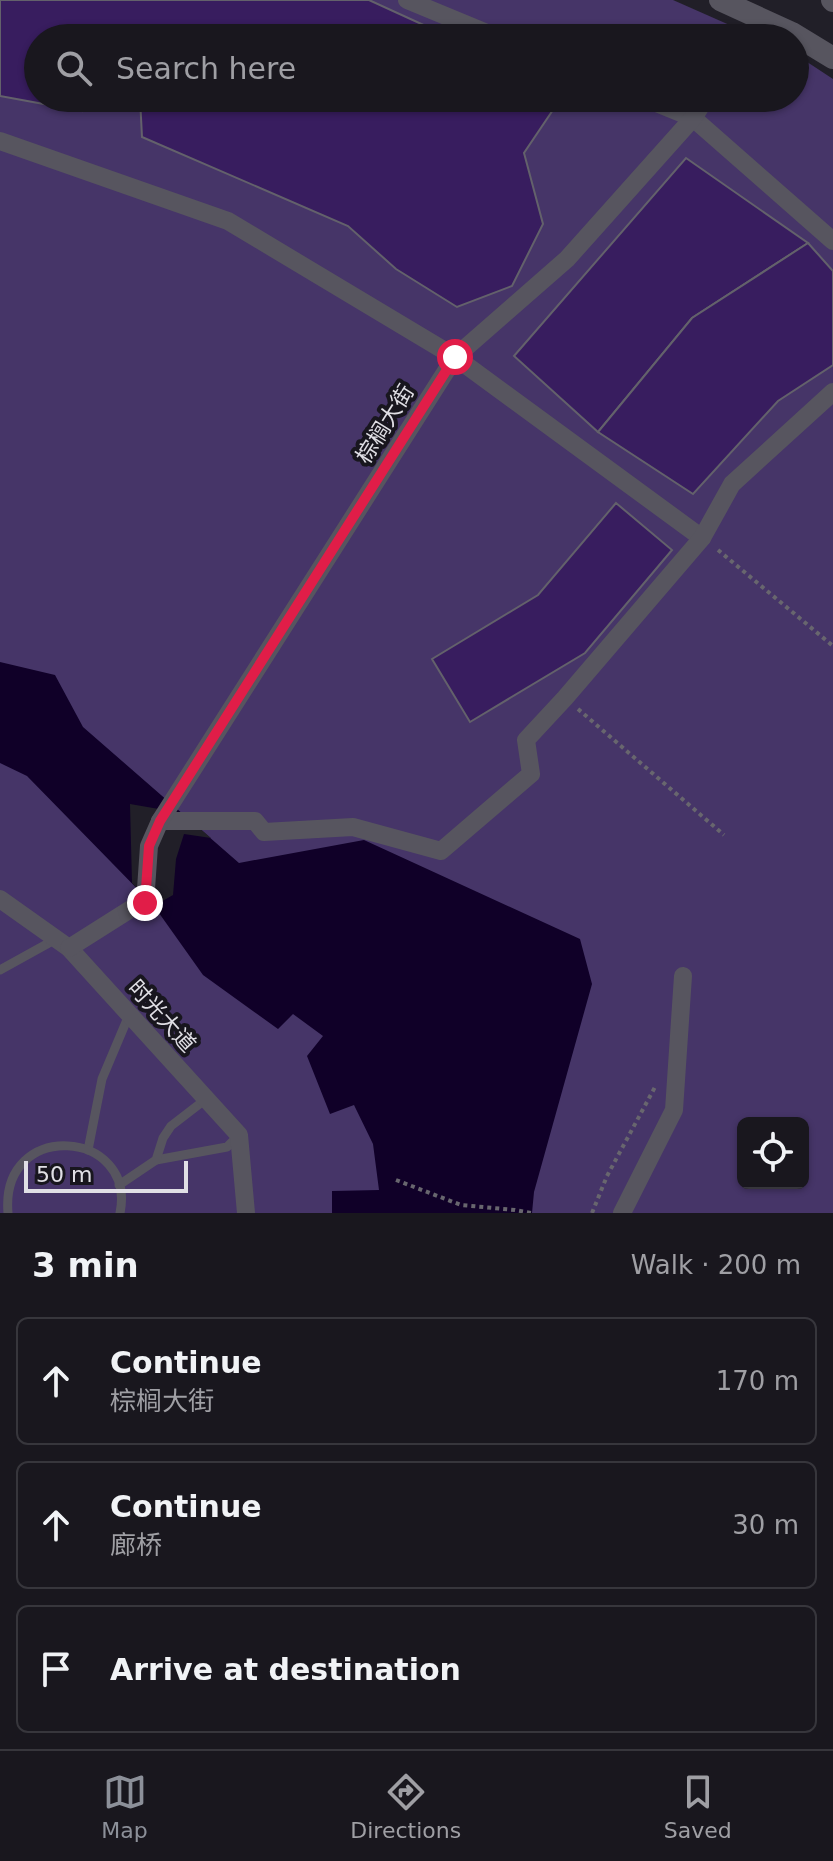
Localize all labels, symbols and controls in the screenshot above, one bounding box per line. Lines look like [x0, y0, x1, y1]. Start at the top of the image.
search box [24, 24, 809, 112]
icon: search [52, 46, 96, 90]
text: Search here [116, 51, 296, 86]
route start [437, 339, 473, 375]
street label: 棕榈大街 [351, 380, 419, 468]
route end [127, 885, 163, 921]
street label: 时光大道 [123, 975, 201, 1057]
map controls [737, 1117, 809, 1189]
button: locate [737, 1117, 809, 1189]
scale bar [24, 1157, 188, 1193]
text: 50 m [36, 1162, 92, 1187]
text: 3 min [32, 1245, 139, 1285]
text: Walk · 200 m [631, 1250, 801, 1280]
text: Continue [110, 1345, 262, 1380]
icon: ahead [34, 1359, 78, 1403]
text: 170 m [716, 1366, 799, 1396]
text: 棕榈大街 [110, 1386, 214, 1416]
text: Continue [110, 1489, 262, 1524]
icon: ahead [34, 1503, 78, 1547]
text: 30 m [732, 1510, 799, 1540]
text: 廊桥 [110, 1530, 162, 1560]
icon: arrive [34, 1647, 78, 1691]
text: Arrive at destination [110, 1652, 461, 1687]
tab: Map [101, 1770, 148, 1843]
tab: Directions [350, 1770, 461, 1843]
tab: Saved [664, 1770, 732, 1843]

